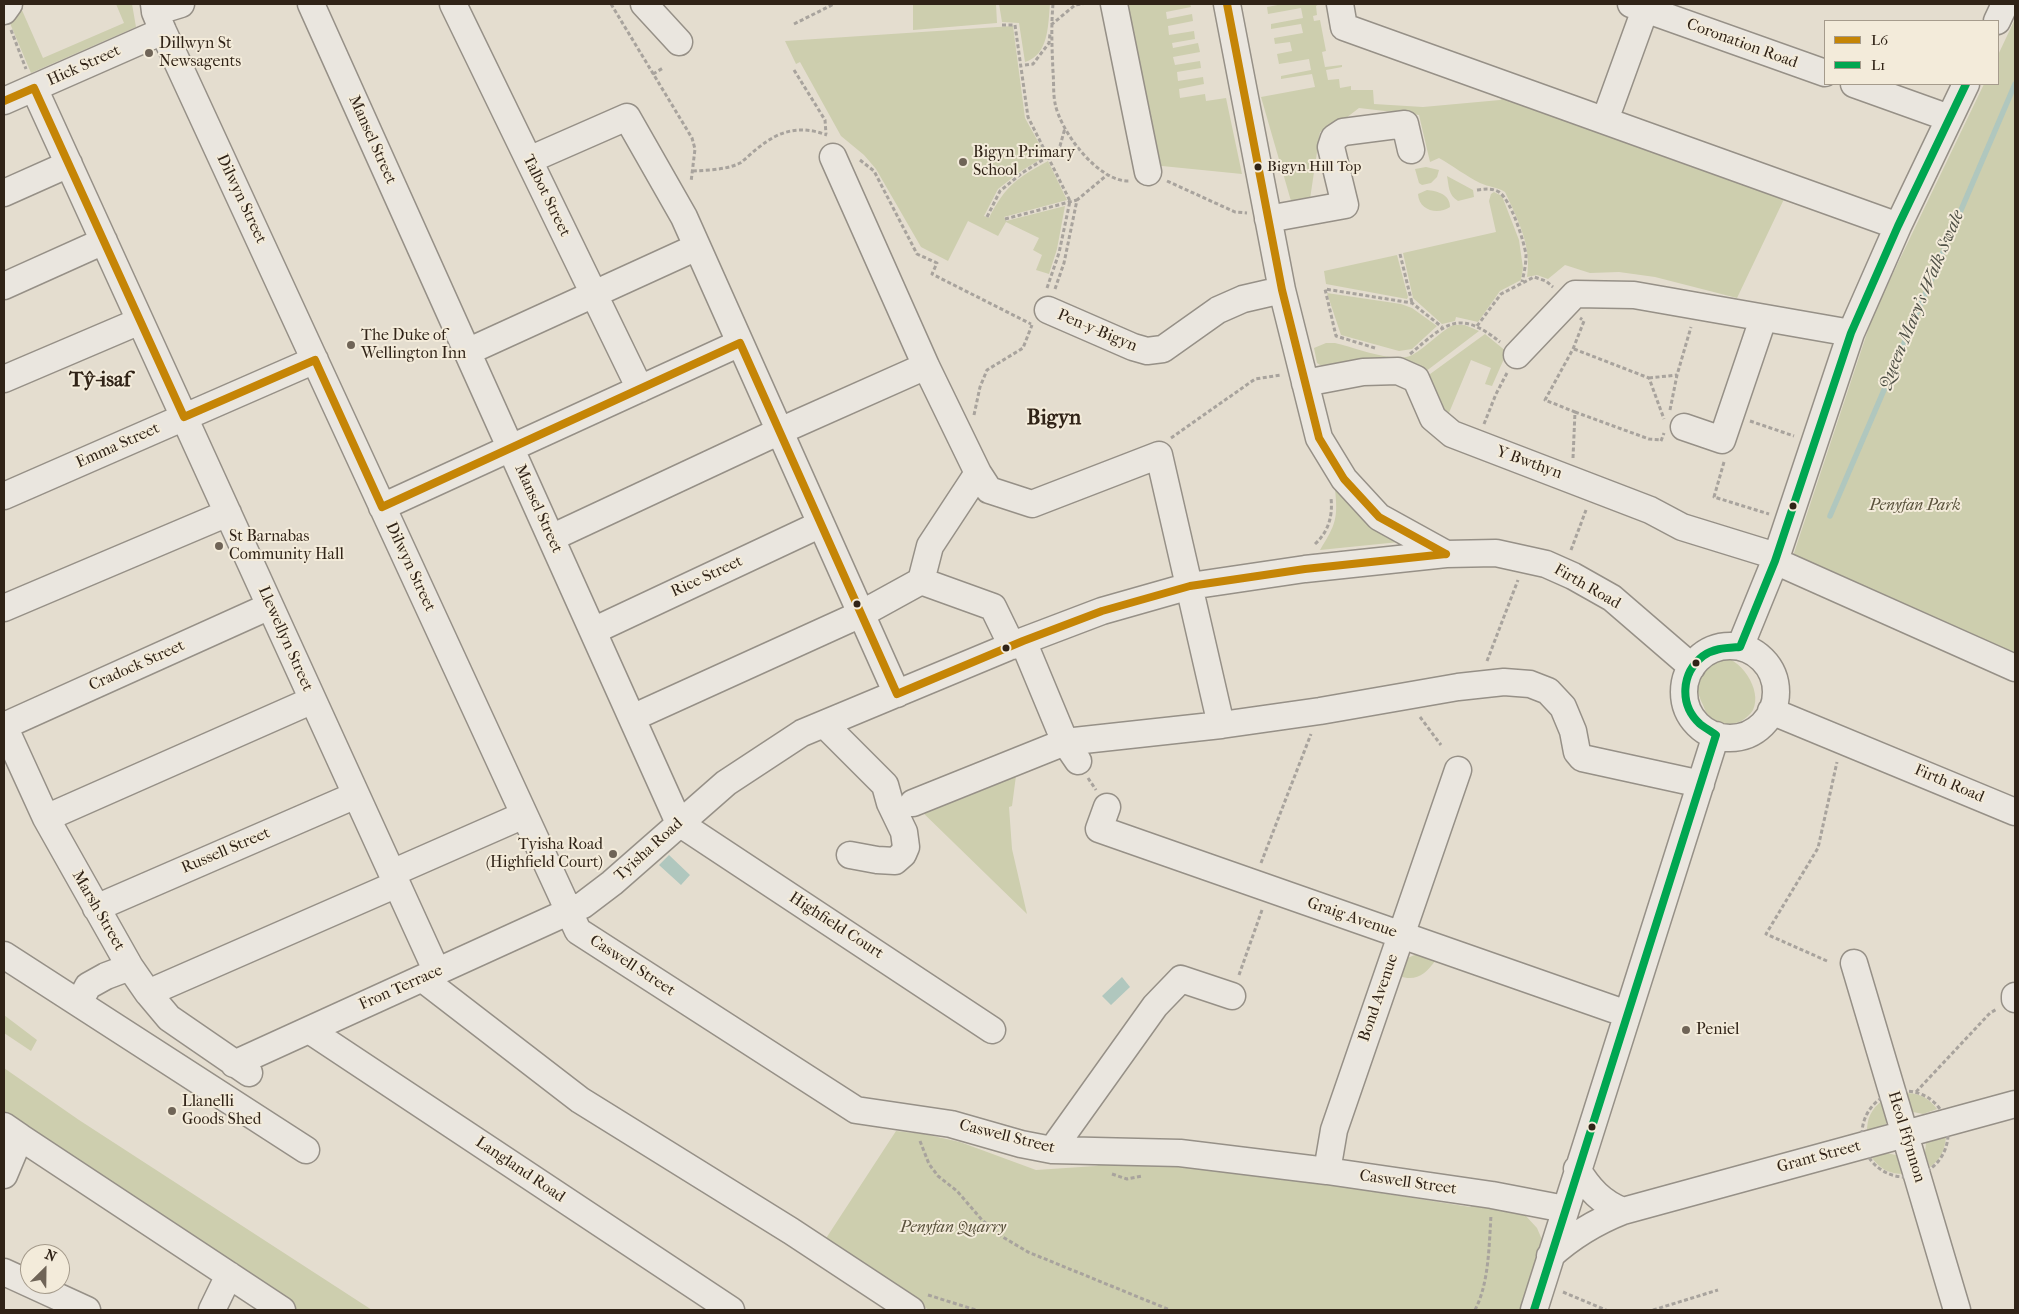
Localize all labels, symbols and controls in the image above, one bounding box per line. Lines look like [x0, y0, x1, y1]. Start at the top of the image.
street label: Coronation Road [1684, 15, 1800, 73]
legend [1824, 20, 1999, 85]
text: L6 [1871, 31, 1888, 49]
place label: Dillwyn St Newsagents [159, 34, 241, 72]
street label: Hick Street [44, 41, 124, 91]
marker: Dillwyn St Newsagents [143, 47, 155, 59]
text: L1 [1871, 56, 1885, 74]
street label: Mansel Street [344, 93, 400, 187]
place label: Bigyn Primary School [973, 143, 1075, 181]
street label: Dilwyn Street [212, 151, 270, 247]
street label: Talbot Street [518, 152, 574, 240]
marker: Bigyn Primary School [957, 156, 969, 168]
place label: Bigyn Hill Top [1267, 158, 1361, 176]
marker: Bigyn Hill Top [1253, 162, 1263, 172]
water label: Queen Mary's Walk Swale [1875, 207, 1969, 393]
street label: Pen-y-Bigyn [1054, 306, 1140, 356]
place label: The Duke of Wellington Inn [361, 326, 466, 364]
marker: The Duke of Wellington Inn [345, 339, 357, 351]
district label: Tŷ-isaf [69, 368, 131, 394]
district label: Bigyn [1027, 406, 1081, 432]
street label: Emma Street [73, 419, 163, 473]
street label: Y Bwthyn [1493, 442, 1565, 484]
street label: Mansel Street [510, 462, 566, 556]
park label: Penyfan Park [1869, 496, 1961, 516]
unlabelled marker [1788, 501, 1798, 511]
street label: Dilwyn Street [381, 519, 439, 615]
place label: St Barnabas Community Hall [229, 527, 344, 565]
marker: St Barnabas Community Hall [213, 540, 225, 552]
street label: Rice Street [668, 552, 746, 602]
street label: Firth Road [1550, 560, 1624, 614]
street label: Llewellyn Street [253, 583, 317, 695]
unlabelled marker [852, 599, 862, 609]
street label: Cradock Street [86, 636, 188, 696]
unlabelled marker [1001, 643, 1011, 653]
unlabelled marker [1691, 658, 1701, 668]
street label: Firth Road [1911, 761, 1987, 807]
street label: Tyisha Road [611, 814, 687, 886]
street label: Russell Street [179, 824, 273, 878]
place label: Tyisha Road (Highfield Court) [486, 835, 603, 873]
marker: Tyisha Road (Highfield Court) [607, 848, 619, 860]
street label: Marsh Street [67, 868, 129, 954]
street label: Highfield Court [785, 888, 887, 964]
street label: Graig Avenue [1305, 894, 1399, 942]
street label: Caswell Street [586, 931, 678, 1001]
street label: Bond Avenue [1355, 952, 1403, 1044]
street label: Fron Terrace [356, 961, 446, 1015]
place label: Peniel [1696, 1020, 1739, 1040]
marker: Peniel [1680, 1024, 1692, 1036]
street label: Heol Ffynnon [1883, 1089, 1929, 1185]
place label: Llanelli Goods Shed [182, 1092, 261, 1130]
marker: Llanelli Goods Shed [166, 1105, 178, 1117]
street label: Caswell Street [957, 1116, 1057, 1158]
unlabelled marker [1587, 1122, 1597, 1132]
street label: Langland Road [472, 1133, 568, 1207]
street label: Grant Street [1775, 1137, 1863, 1177]
street label: Caswell Street [1358, 1167, 1458, 1199]
park label: Penyfan Quarry [900, 1218, 1006, 1238]
north arrow [20, 1244, 70, 1294]
text: N [42, 1246, 59, 1266]

